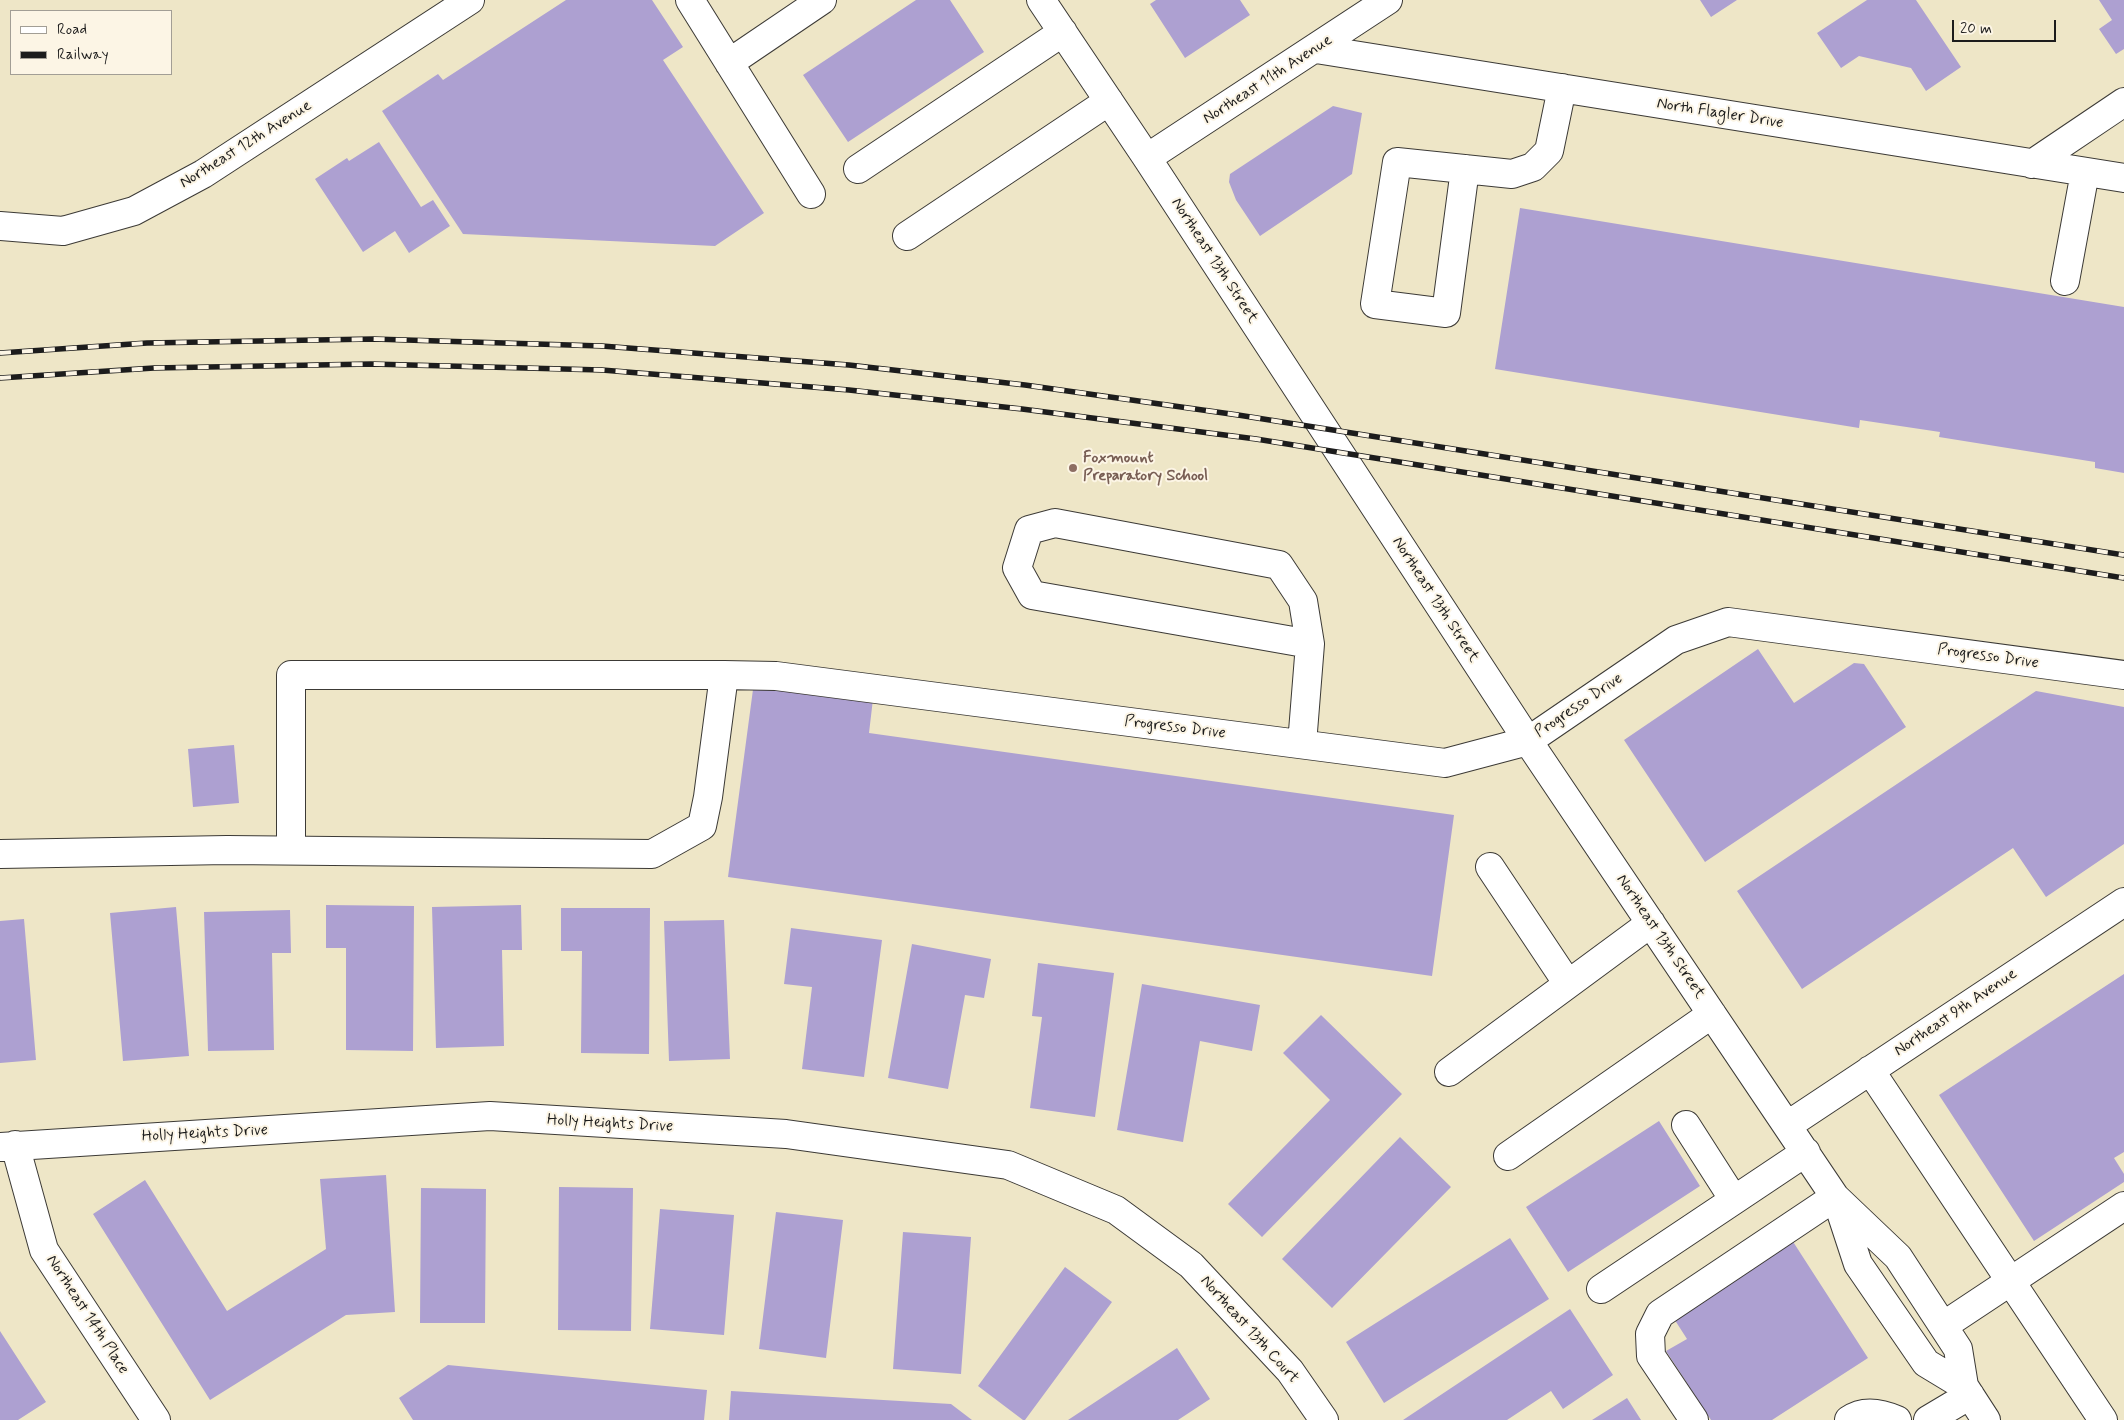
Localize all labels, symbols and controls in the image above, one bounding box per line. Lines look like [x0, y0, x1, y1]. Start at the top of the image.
legend [10, 10, 172, 75]
scale bar [1954, 10, 2058, 42]
text: 20 m [1960, 19, 1992, 39]
text: Road [57, 20, 87, 40]
street label: Northeast 11th Avenue [1200, 31, 1336, 129]
text: Railway [57, 45, 109, 65]
street label: North Flagler Drive [1655, 94, 1785, 134]
street label: Northeast 12th Avenue [177, 97, 315, 193]
street label: Northeast 13th Street [1166, 195, 1262, 327]
place label: Foxmount Preparatory School [1083, 449, 1208, 487]
marker: Foxmount Preparatory School [1067, 462, 1079, 474]
street label: Northeast 13th Street [1387, 534, 1483, 666]
street label: Progresso Drive [1936, 640, 2040, 674]
street label: Progresso Drive [1531, 669, 1627, 743]
street label: Progresso Drive [1123, 712, 1227, 744]
street label: Northeast 13th Street [1611, 871, 1709, 1003]
street label: Northeast 9th Avenue [1891, 965, 2021, 1061]
street label: Holly Heights Drive [546, 1111, 674, 1137]
street label: Holly Heights Drive [141, 1121, 269, 1147]
street label: Northeast 14th Place [41, 1252, 133, 1378]
street label: Northeast 13th Court [1196, 1272, 1302, 1388]

